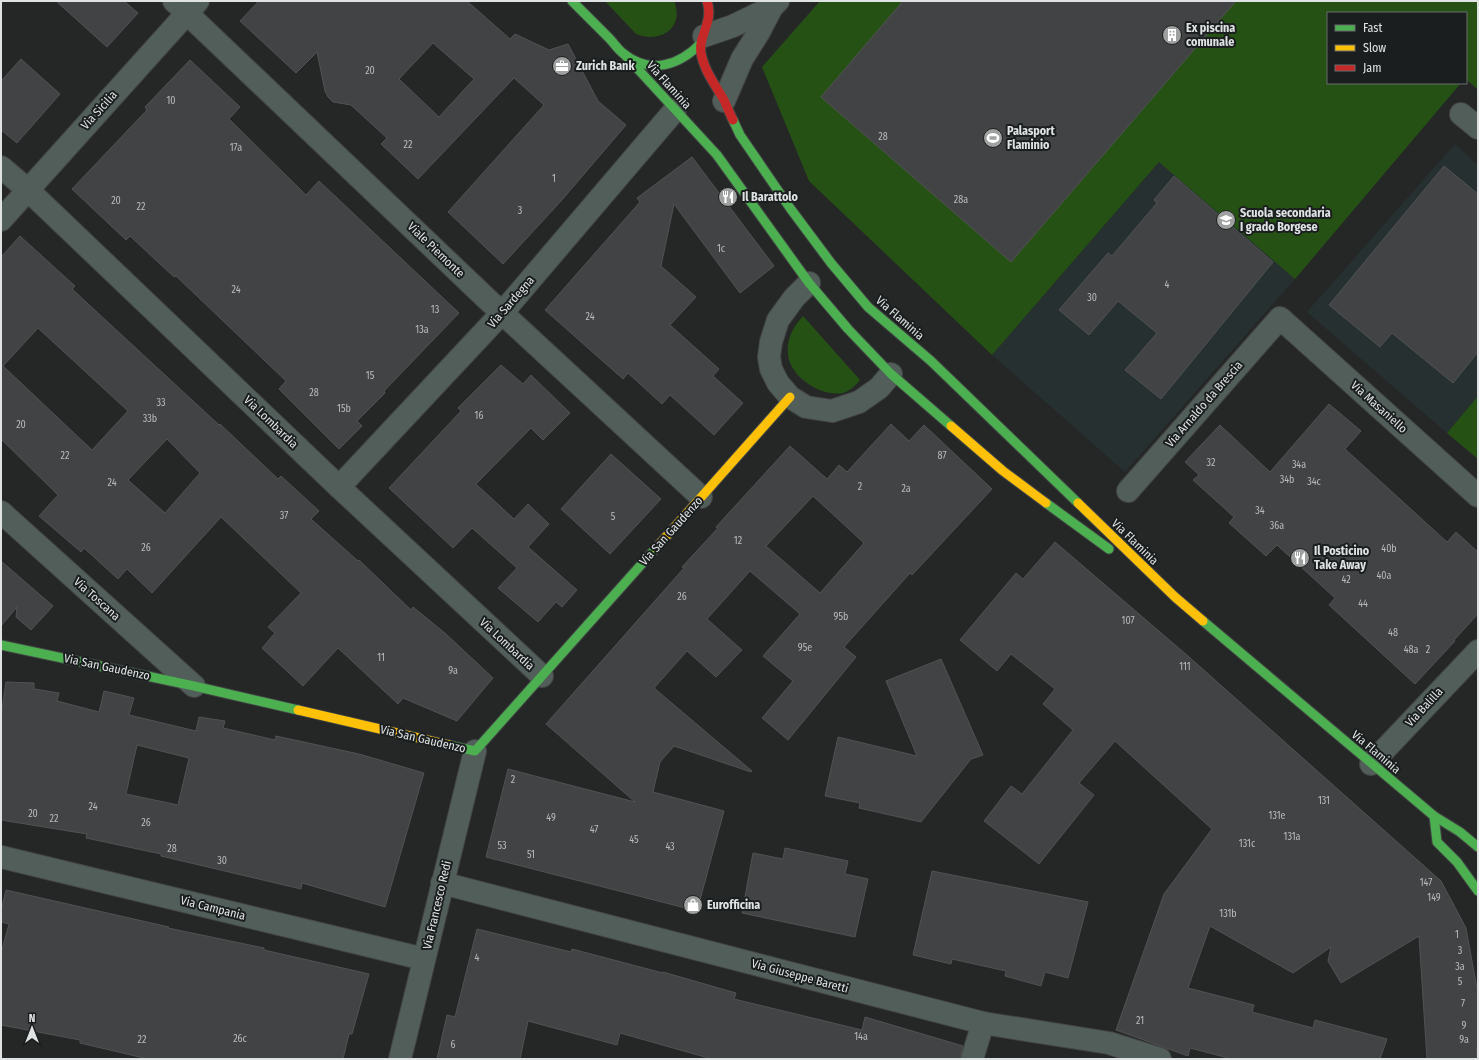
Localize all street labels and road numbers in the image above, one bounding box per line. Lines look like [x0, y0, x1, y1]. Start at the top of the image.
street label: Via Flaminia [644, 58, 694, 112]
street label: Via Sicilia [78, 88, 120, 132]
street label: Viale Piemonte [405, 219, 467, 281]
street label: Via Sardegna [485, 273, 537, 331]
street label: Via Flaminia [873, 293, 927, 343]
street label: Via Arnaldo da Brescia [1163, 358, 1245, 450]
street label: Via Masaniello [1348, 378, 1410, 436]
street label: Via Lombardia [241, 393, 301, 451]
street label: Via San Gaudenzo [637, 494, 705, 568]
street label: Via Flaminia [1109, 516, 1161, 568]
street label: Via Toscana [71, 575, 123, 623]
street label: Via Lombardia [477, 615, 537, 673]
street label: Via San Gaudenzo [63, 651, 151, 683]
street label: Via Balilla [1402, 684, 1446, 730]
street label: Via San Gaudenzo [379, 722, 467, 756]
street label: Via Flaminia [1349, 728, 1403, 777]
street label: Via Francesco Redi [420, 859, 454, 951]
street label: Via Campania [179, 893, 247, 923]
street label: Via Giuseppe Baretti [750, 956, 850, 996]

